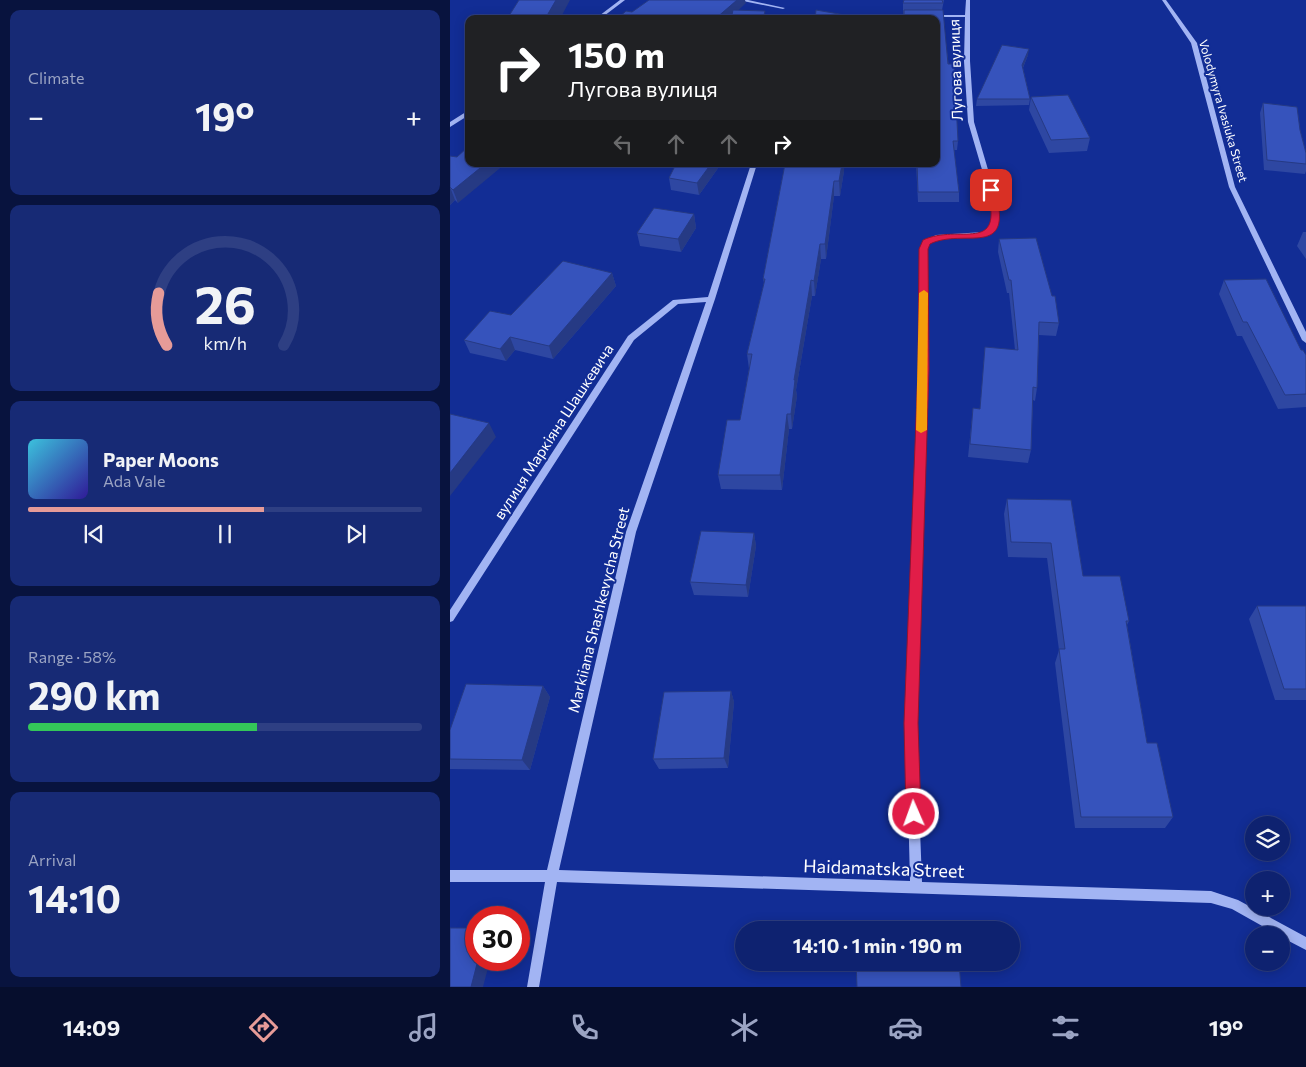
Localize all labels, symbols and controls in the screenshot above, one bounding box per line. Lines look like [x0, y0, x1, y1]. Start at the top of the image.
street label: Лугова вулиця [944, 19, 966, 121]
text: 150 m [568, 32, 665, 75]
icon: right [485, 35, 550, 100]
street label: Volodymyra Ivasiuka Street [1197, 38, 1251, 184]
text: Climate [28, 68, 84, 87]
text: Лугова вулиця [568, 75, 718, 102]
text: 19° [195, 92, 255, 139]
text: − [28, 99, 44, 133]
text: + [406, 99, 422, 133]
icon: left [609, 130, 637, 158]
icon: ahead [662, 130, 690, 158]
icon: ahead [715, 130, 743, 158]
icon: right [768, 130, 796, 158]
pin [970, 169, 1012, 211]
icon: arrive [977, 176, 1005, 204]
text: 26 [194, 271, 256, 335]
text: km/h [203, 332, 247, 354]
street label: вулиця Маркіяна Шашкевича [490, 340, 617, 523]
text: Paper Moons [103, 448, 219, 471]
text: Ada Vale [103, 471, 165, 490]
street label: Markiiana Shashkevycha Street [564, 505, 632, 715]
icon: previous [80, 520, 108, 548]
icon: pause [211, 520, 239, 548]
icon: next [342, 520, 370, 548]
text: Range · 58% [28, 647, 116, 666]
text: 290 km [28, 671, 160, 718]
position arrow [887, 787, 939, 839]
map controls [1245, 816, 1290, 971]
button: layers [1245, 816, 1290, 861]
text: Arrival [28, 850, 76, 869]
street label: Haidamatska Street [803, 854, 965, 882]
button: + [1245, 871, 1290, 916]
text: 14:10 [28, 874, 121, 921]
speed limit sign: 30 [465, 906, 530, 971]
button: − [1245, 926, 1290, 971]
text: 14:10 · 1 min · 190 m [793, 934, 962, 957]
icon: directions [246, 1010, 281, 1045]
icon: music [406, 1010, 441, 1045]
icon: phone [567, 1010, 602, 1045]
icon: climate [727, 1010, 762, 1045]
icon: car [888, 1010, 923, 1045]
icon: filters [1048, 1010, 1083, 1045]
text: 14:09 [63, 1014, 120, 1041]
text: 19° [1209, 1014, 1243, 1041]

